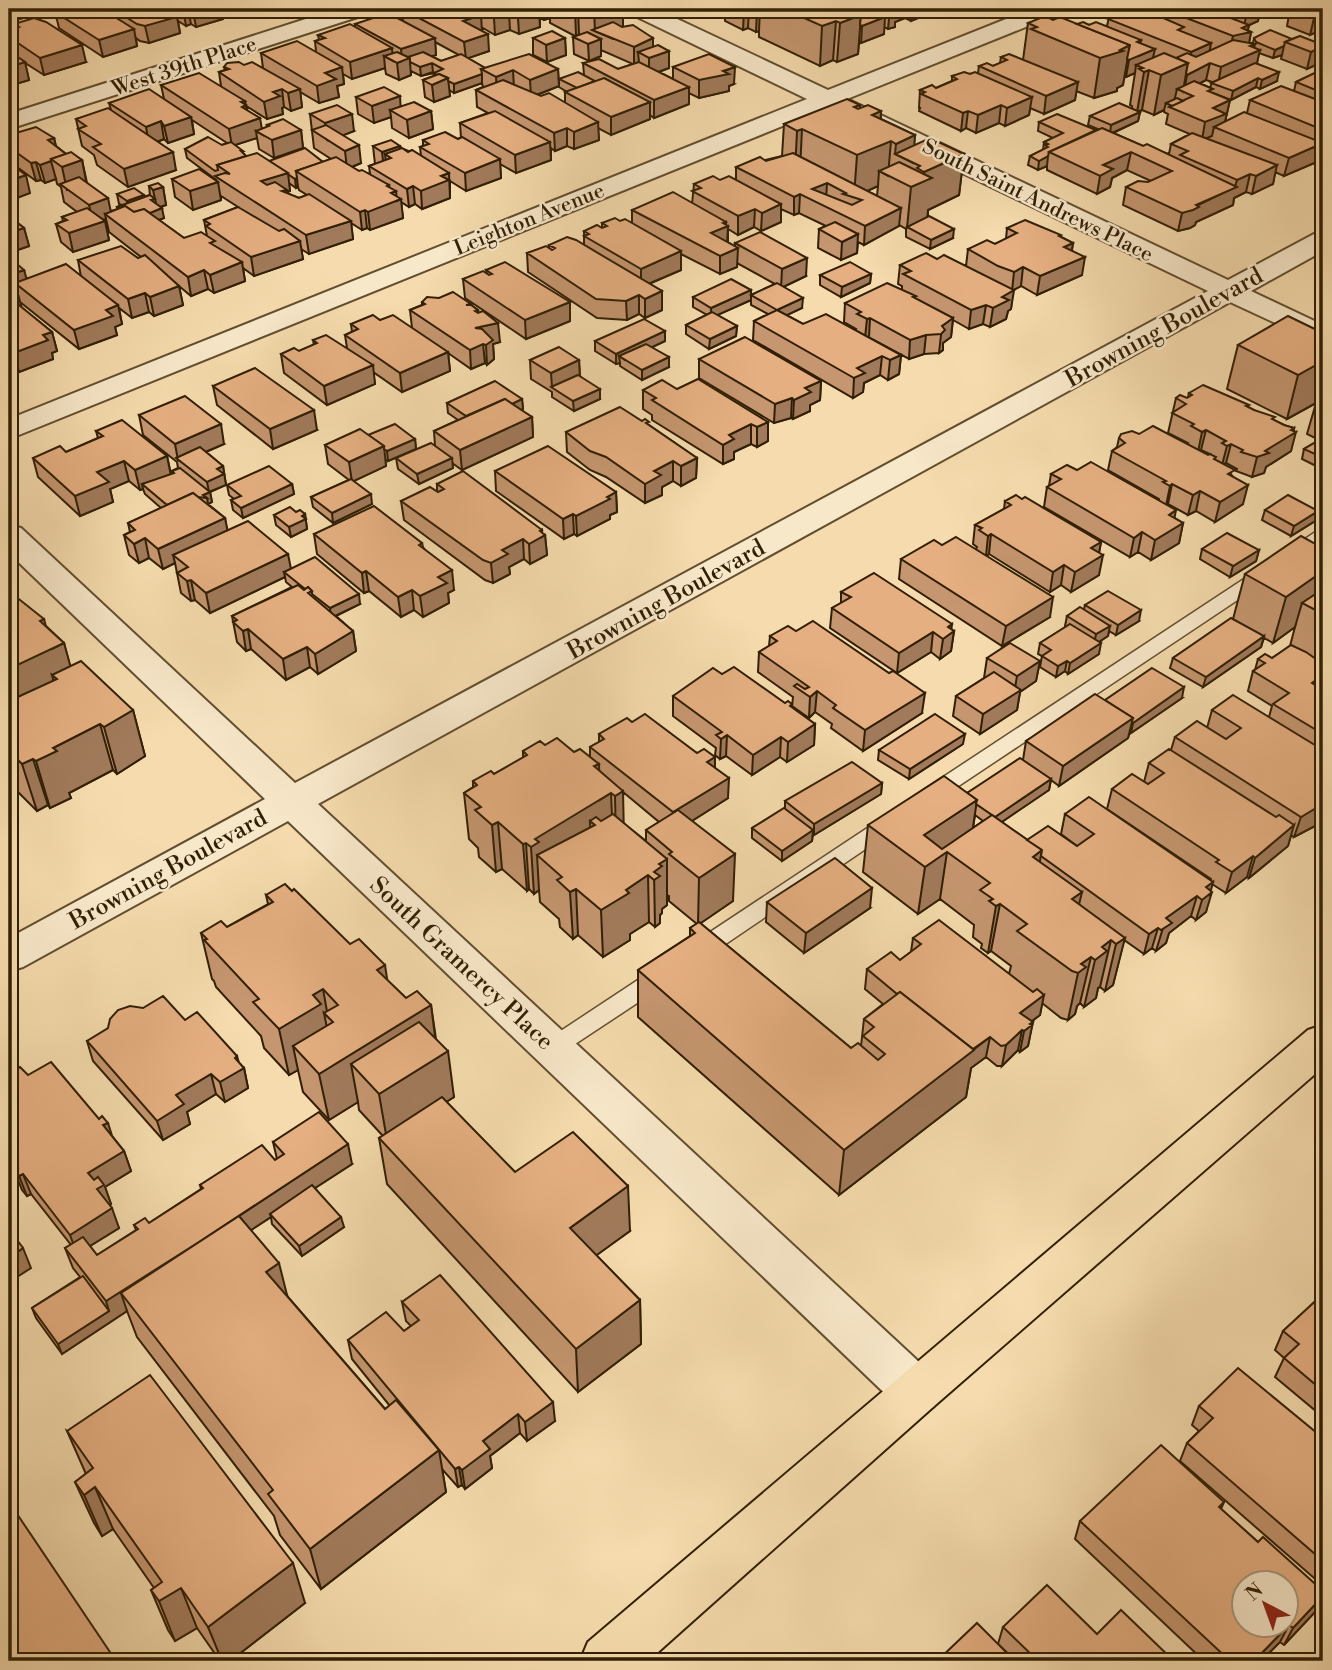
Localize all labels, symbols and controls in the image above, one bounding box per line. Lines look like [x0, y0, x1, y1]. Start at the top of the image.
street label: West 39th Place [108, 31, 260, 103]
street label: South Saint Andrews Place [918, 134, 1157, 268]
street label: Leighton Avenue [450, 178, 608, 262]
street label: Browning Boulevard [1060, 261, 1269, 395]
street label: Browning Boulevard [562, 533, 771, 667]
street label: Browning Boulevard [64, 803, 273, 937]
street label: South Gramercy Place [363, 871, 560, 1057]
north arrow [1230, 1568, 1300, 1638]
text: N [1241, 1578, 1268, 1606]

